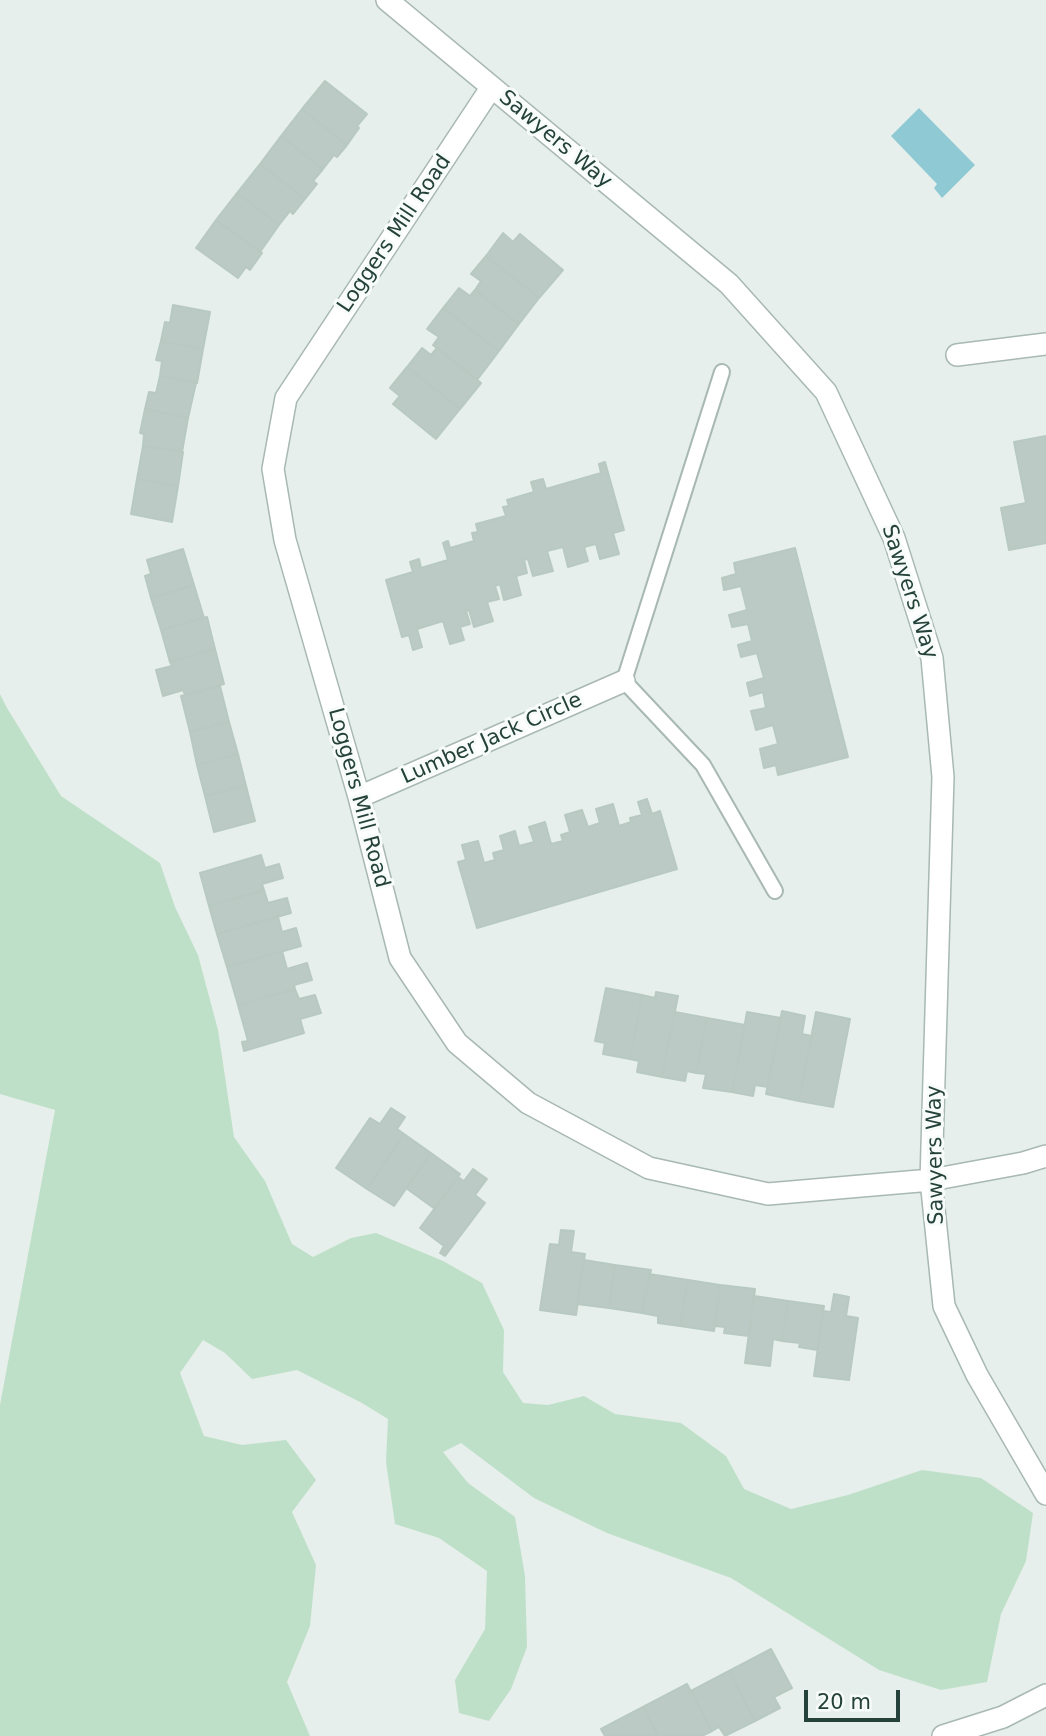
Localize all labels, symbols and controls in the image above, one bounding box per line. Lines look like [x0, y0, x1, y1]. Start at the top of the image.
street label: Sawyers Way [493, 85, 617, 195]
street label: Loggers Mill Road [333, 150, 457, 318]
street label: Sawyers Way [875, 522, 943, 662]
street label: Lumber Jack Circle [398, 688, 586, 790]
street label: Loggers Mill Road [322, 705, 394, 891]
street label: Sawyers Way [922, 1085, 950, 1225]
scale bar [808, 1676, 904, 1720]
text: 20 m [817, 1690, 871, 1714]

